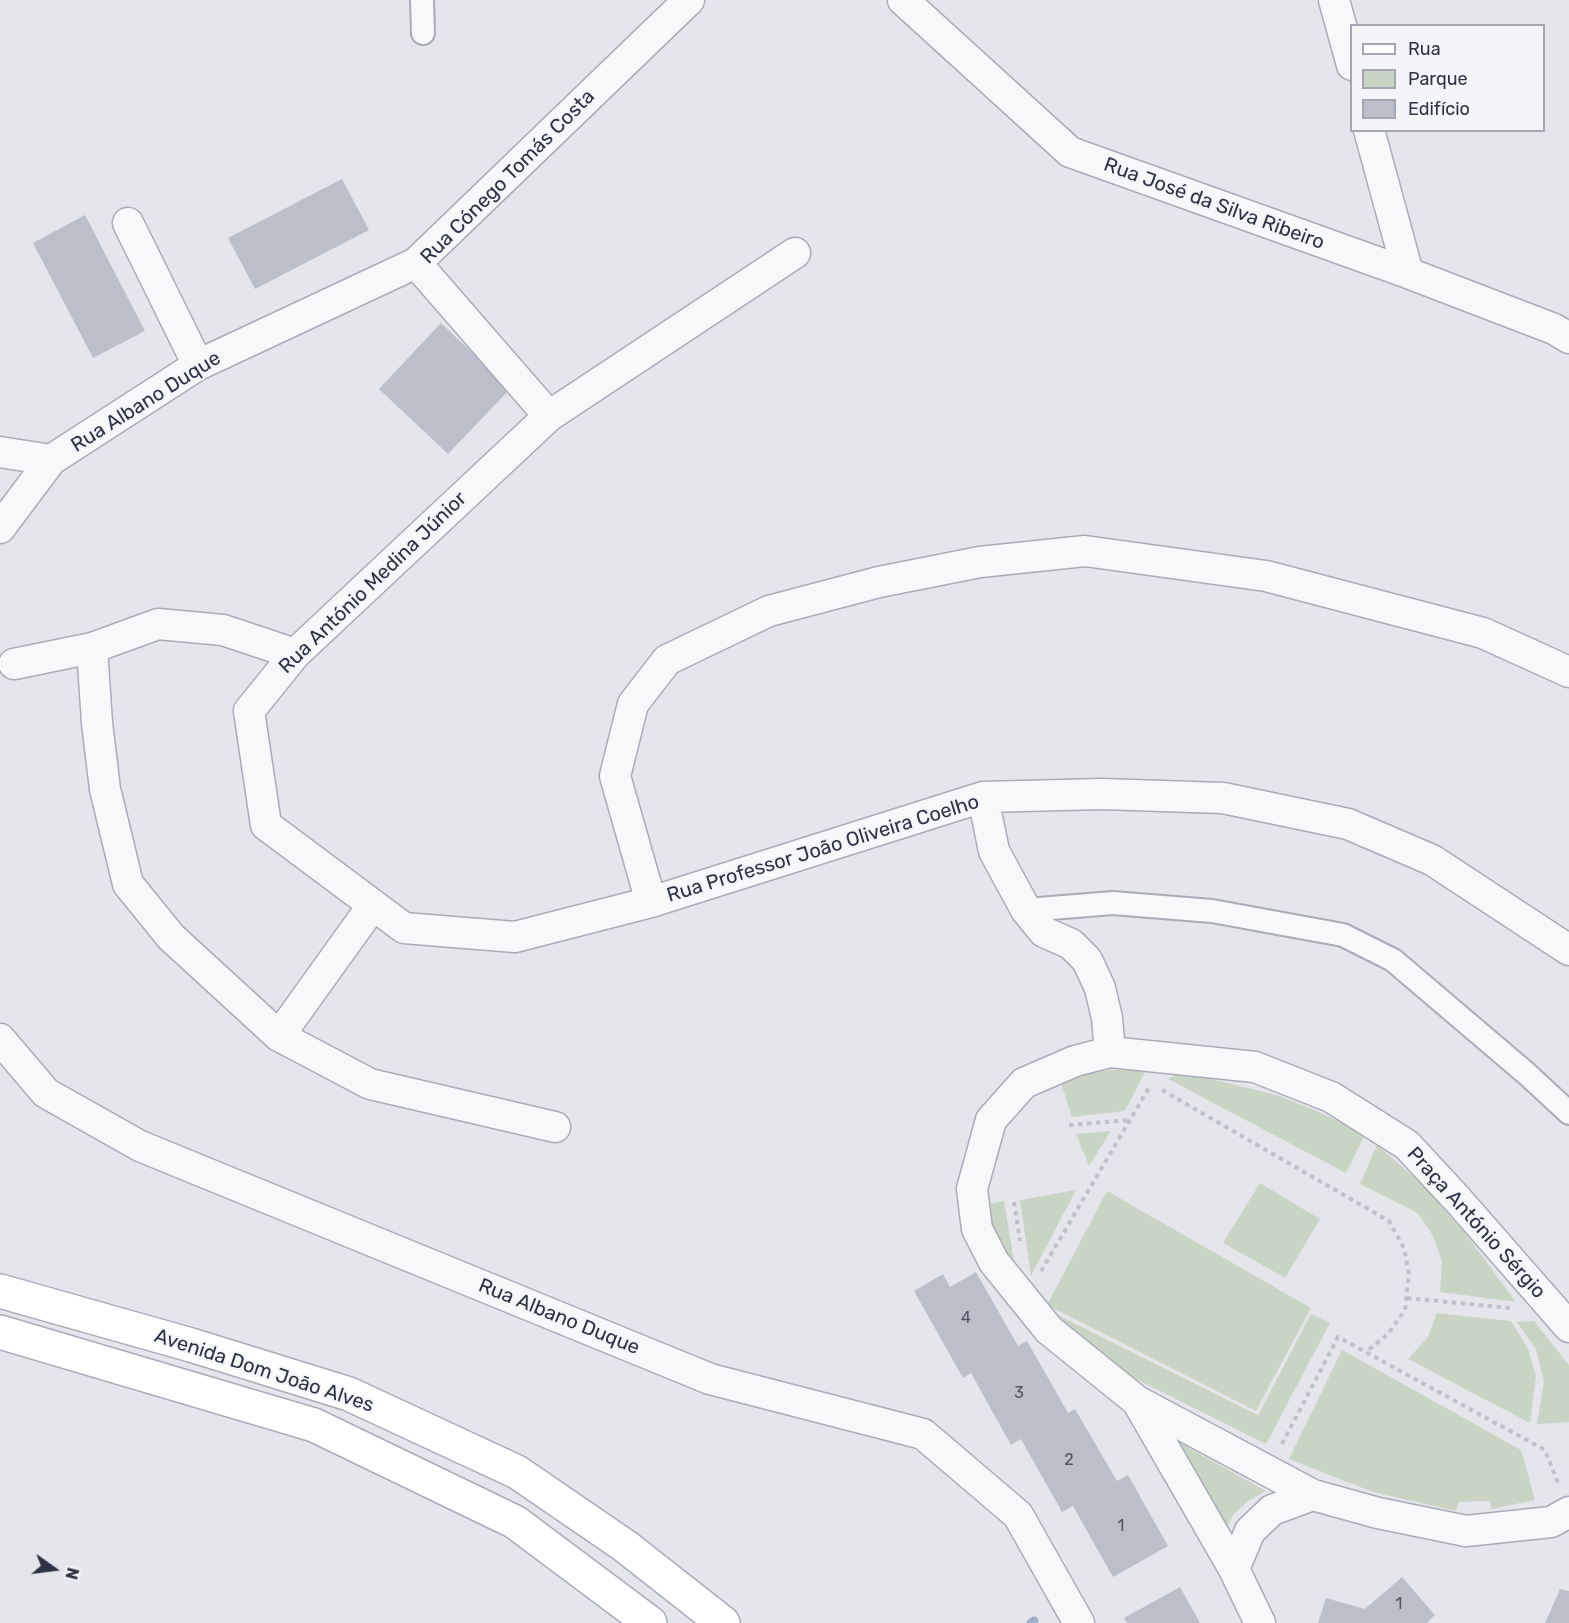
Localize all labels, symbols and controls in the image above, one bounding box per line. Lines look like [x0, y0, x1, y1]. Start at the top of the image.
legend [1350, 24, 1545, 132]
text: Rua [1408, 38, 1441, 60]
text: Parque [1408, 68, 1468, 90]
street label: Rua Cónego Tomás Costa [416, 85, 600, 269]
text: Edifício [1408, 98, 1470, 120]
street label: Rua José da Silva Ribeiro [1100, 153, 1328, 255]
street label: Rua Albano Duque [67, 346, 225, 458]
street label: Rua António Medina Júnior [274, 487, 472, 679]
street label: Rua Professor João Oliveira Coelho [664, 790, 982, 908]
street label: Praça António Sérgio [1402, 1142, 1550, 1304]
street label: Rua Albano Duque [475, 1274, 643, 1360]
house number: 4 [961, 1308, 971, 1328]
street label: Avenida Dom João Alves [151, 1324, 377, 1418]
house number: 3 [1014, 1383, 1024, 1403]
house number: 2 [1064, 1450, 1074, 1470]
house number: 1 [1118, 1516, 1124, 1536]
north arrow [24, 1539, 84, 1599]
text: N [61, 1566, 83, 1581]
house number: 1 [1396, 1594, 1402, 1614]

